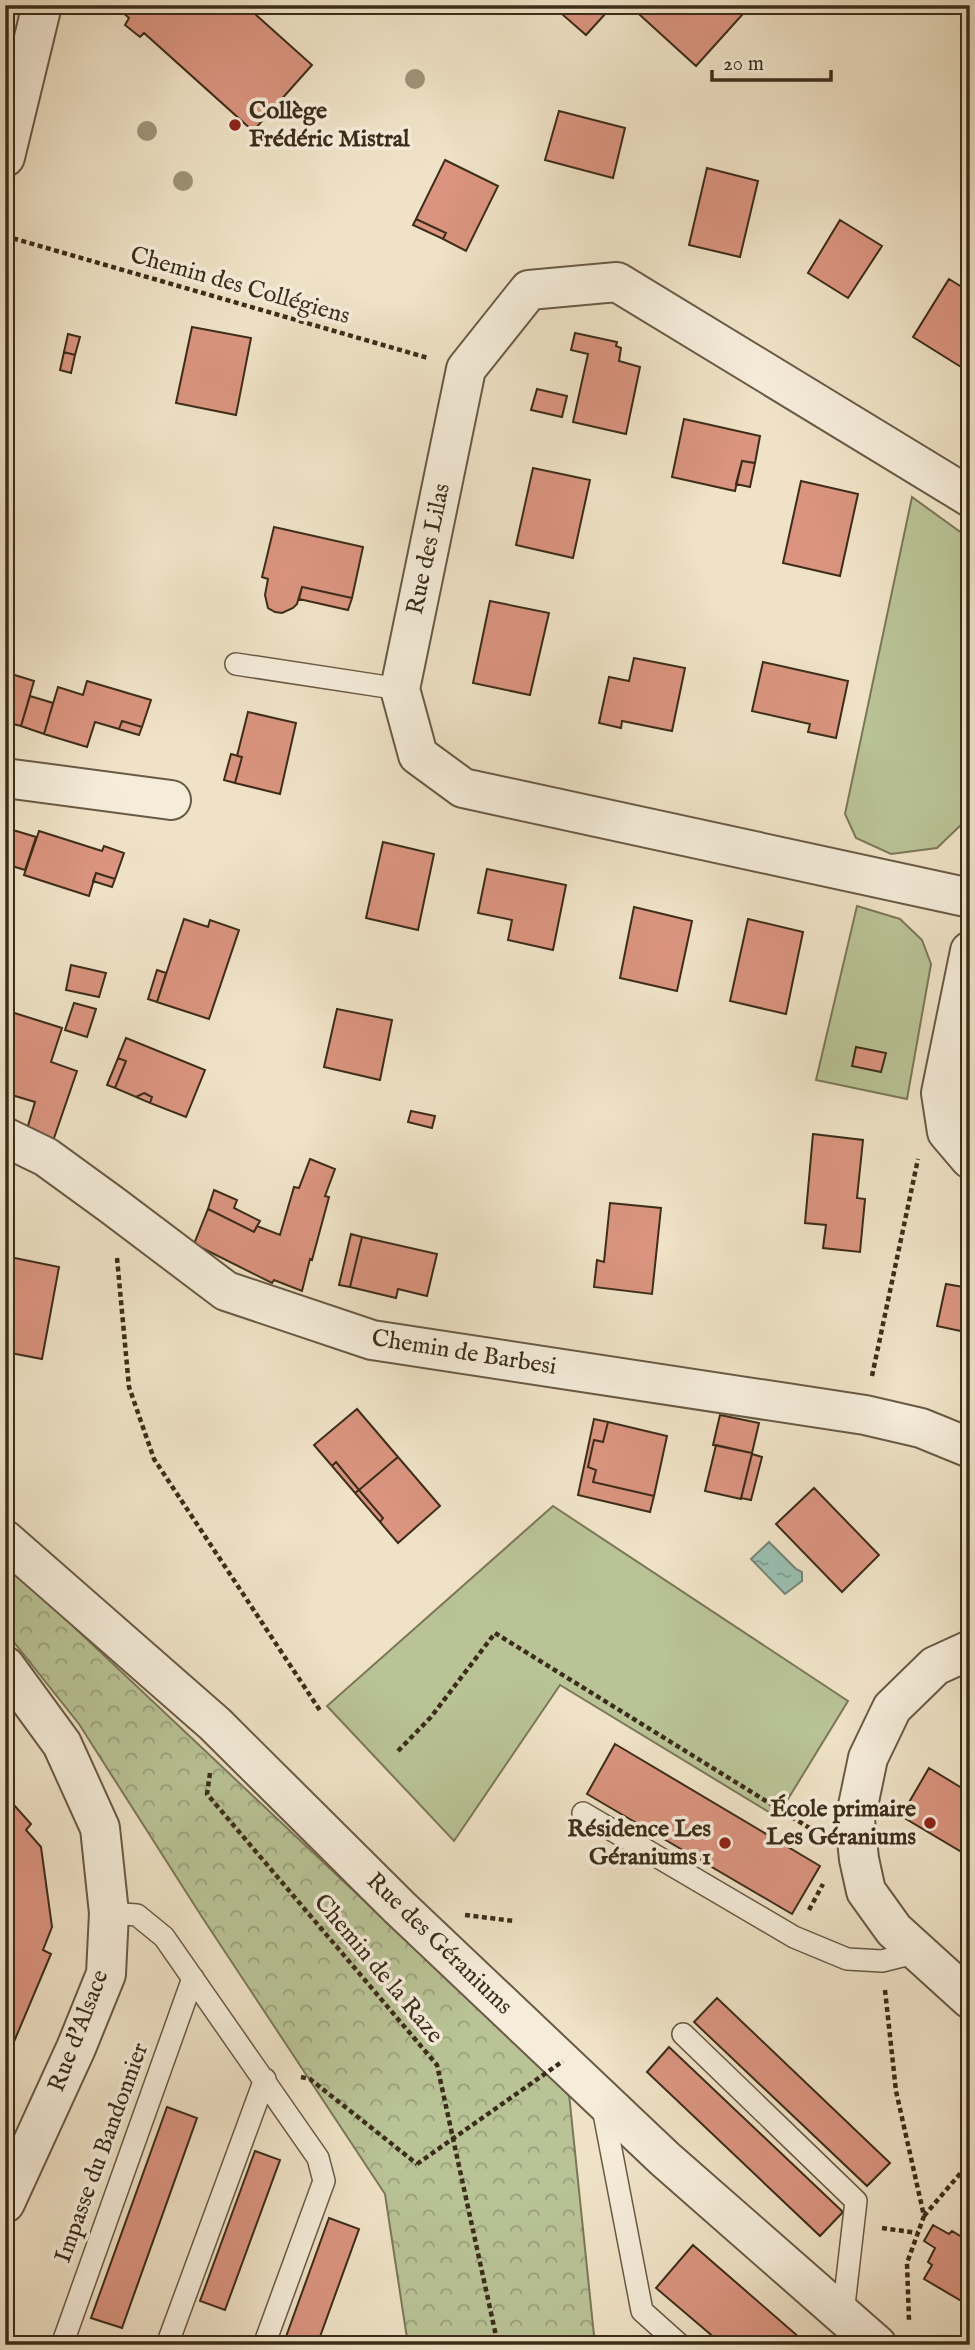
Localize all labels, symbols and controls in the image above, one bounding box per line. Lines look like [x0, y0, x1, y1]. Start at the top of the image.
scale bar [712, 38, 832, 82]
text: 20 m [723, 51, 764, 78]
place label: Collège Frédéric Mistral [249, 96, 410, 155]
marker: Collège Frédéric Mistral [227, 117, 243, 133]
street label: Chemin des Collégiens [127, 240, 353, 332]
street label: Rue des Lilas [400, 481, 458, 617]
street label: Chemin de Barbesi [369, 1323, 559, 1383]
place label: École primaire Les Géraniums [766, 1794, 917, 1853]
place label: Résidence Les Géraniums 1 [567, 1814, 712, 1873]
marker: École primaire Les Géraniums [922, 1815, 938, 1831]
marker: Résidence Les Géraniums 1 [717, 1835, 733, 1851]
street label: Rue des Géraniums [359, 1866, 519, 2022]
street label: Chemin de la Raze [306, 1888, 450, 2050]
street label: Rue d'Alsace [42, 1966, 116, 2096]
street label: Impasse du Bandonnier [48, 2038, 156, 2267]

